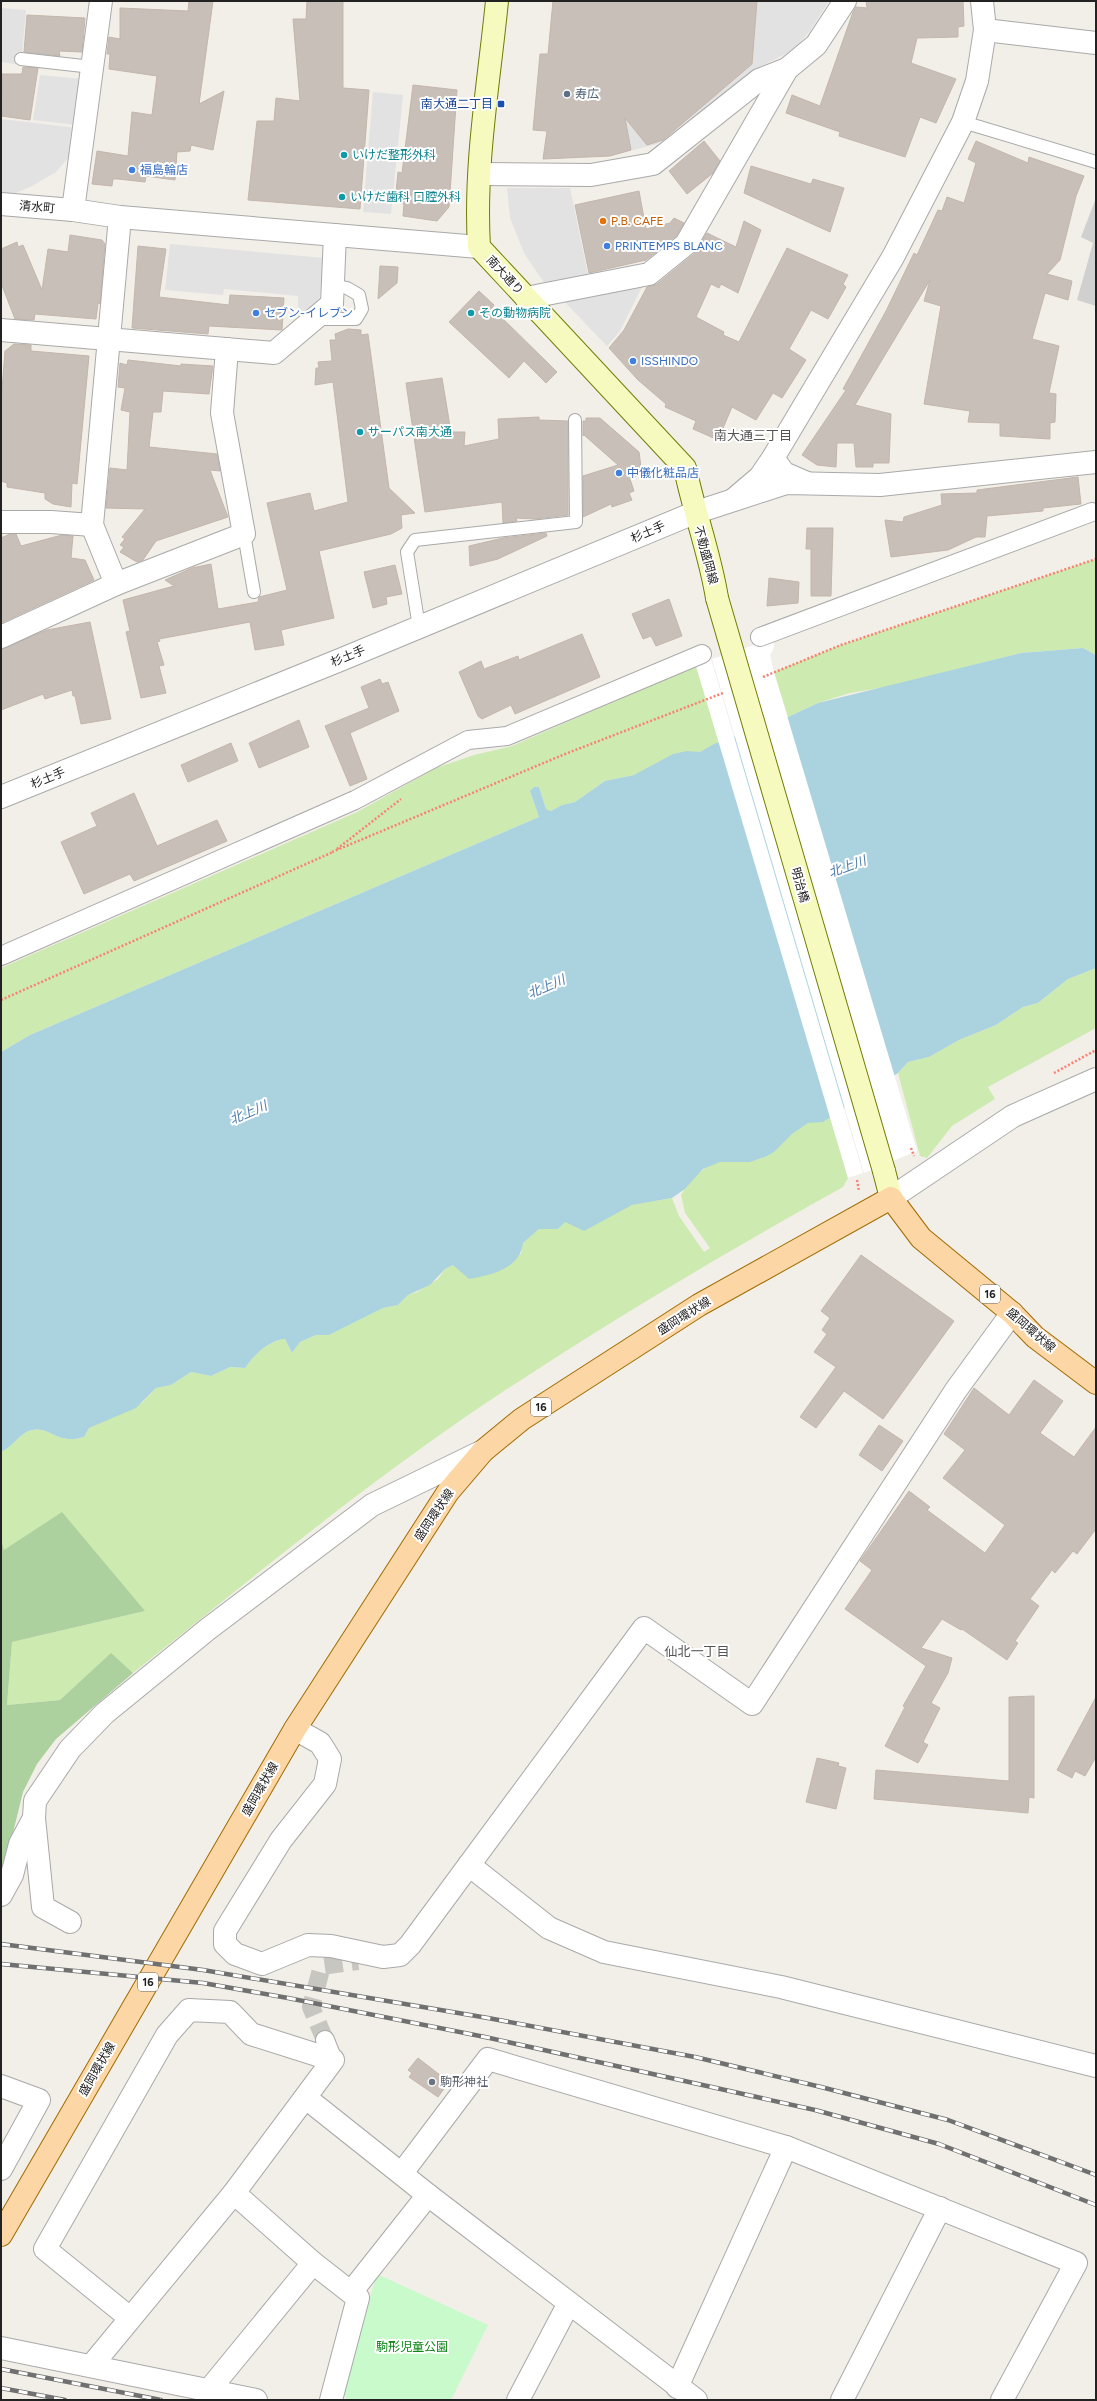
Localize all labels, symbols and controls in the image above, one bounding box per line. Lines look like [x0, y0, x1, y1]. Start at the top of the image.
place label: 寿広 [575, 87, 599, 101]
marker: 寿広 [562, 89, 572, 99]
place label: 南大通二丁目 [421, 97, 493, 111]
marker: 南大通二丁目 [496, 99, 506, 109]
place label: いけだ整形外科 [352, 148, 436, 162]
marker: いけだ整形外科 [339, 150, 349, 160]
place label: 福島輪店 [140, 163, 188, 177]
marker: 福島輪店 [127, 165, 137, 175]
place label: いけだ歯科 口腔外科 [350, 190, 461, 204]
marker: いけだ歯科 口腔外科 [337, 192, 347, 202]
street label: 清水町 [18, 198, 56, 216]
place label: P.B. CAFE [611, 214, 664, 228]
marker: P.B. CAFE [598, 216, 608, 226]
place label: PRINTEMPS BLANC [615, 239, 723, 253]
marker: PRINTEMPS BLANC [602, 241, 612, 251]
street label: 南大通り [484, 253, 526, 297]
place label: セブン-イレブン [264, 306, 353, 320]
place label: その動物病院 [479, 306, 551, 320]
marker: セブン-イレブン [251, 308, 261, 318]
marker: その動物病院 [466, 308, 476, 318]
place label: ISSHINDO [641, 354, 698, 368]
marker: ISSHINDO [628, 356, 638, 366]
place label: サーパス南大通 [368, 425, 452, 439]
marker: サーパス南大通 [355, 427, 365, 437]
district label: 南大通三丁目 [714, 428, 792, 443]
place label: 中儀化粧品店 [627, 466, 699, 480]
marker: 中儀化粧品店 [614, 468, 624, 478]
street label: 杉土手 [629, 519, 667, 545]
street label: 不動盛岡線 [691, 524, 721, 586]
street label: 杉土手 [329, 643, 367, 669]
street label: 杉土手 [29, 765, 67, 791]
water label: 北上川 [826, 852, 870, 880]
street label: 明治橋 [788, 866, 812, 904]
water label: 北上川 [525, 971, 569, 1001]
water label: 北上川 [227, 1097, 271, 1127]
road number: 16 [980, 1285, 1000, 1303]
street label: 盛岡環状線 [655, 1294, 713, 1338]
street label: 盛岡環状線 [1004, 1305, 1058, 1355]
road number: 16 [531, 1398, 551, 1416]
street label: 盛岡環状線 [411, 1486, 457, 1544]
district label: 仙北一丁目 [664, 1644, 730, 1659]
street label: 盛岡環状線 [239, 1760, 281, 1818]
road number: 16 [138, 1973, 158, 1991]
street label: 盛岡環状線 [76, 2040, 118, 2098]
place label: 駒形神社 [440, 2075, 488, 2089]
marker: 駒形神社 [427, 2077, 437, 2087]
park label: 駒形児童公園 [376, 2340, 448, 2354]

